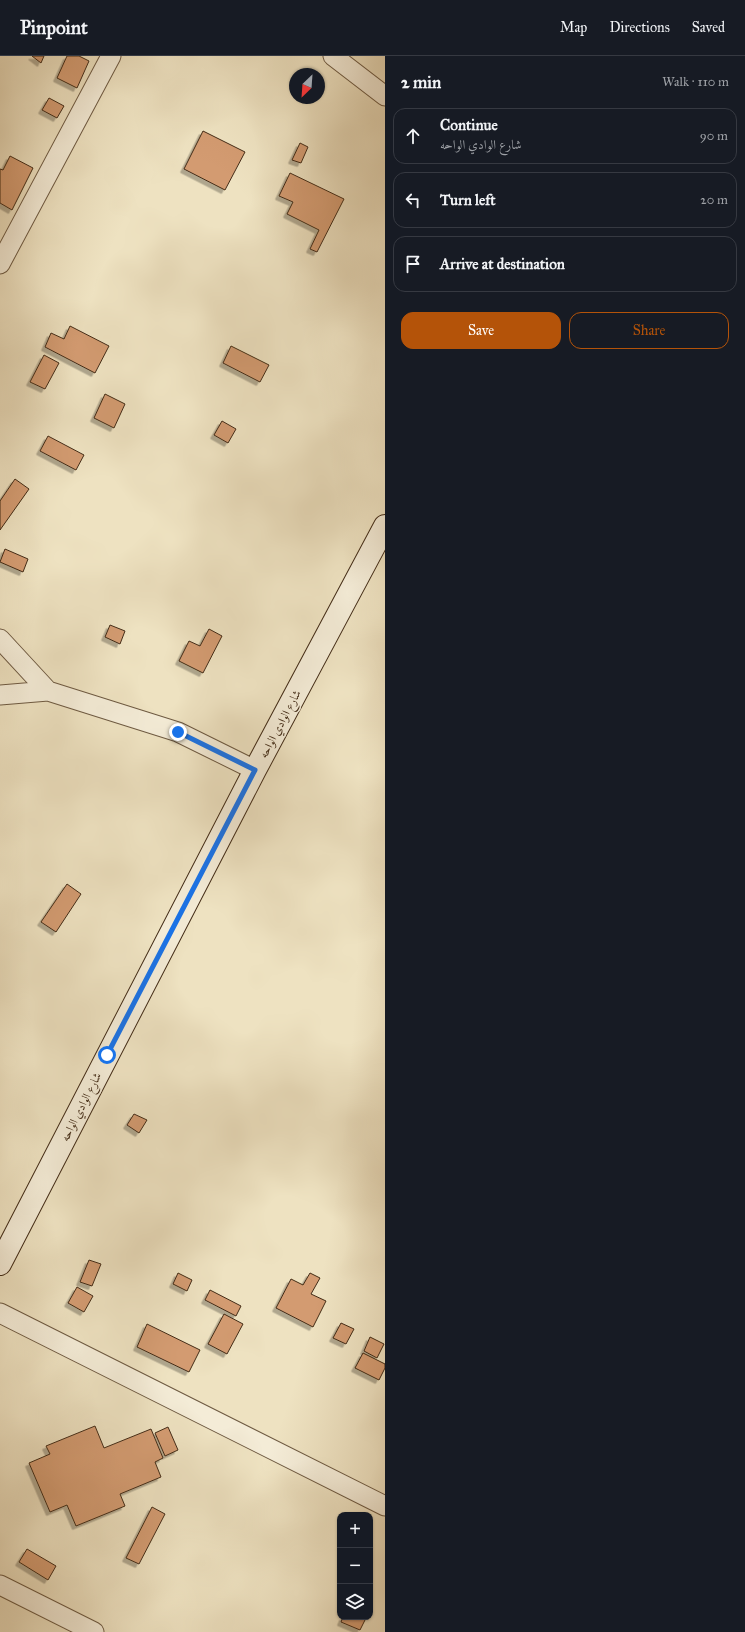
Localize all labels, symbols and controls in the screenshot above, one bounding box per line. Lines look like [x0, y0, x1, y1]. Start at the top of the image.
text: Pinpoint [20, 16, 88, 39]
text: Map [560, 19, 587, 36]
text: Directions [609, 19, 670, 36]
text: Saved [692, 19, 725, 36]
north arrow [289, 68, 325, 104]
text: 2 min [401, 72, 441, 93]
text: Walk · 110 m [662, 74, 729, 90]
text: Continue [440, 116, 498, 134]
icon: ahead [402, 125, 424, 147]
text: 90 m [700, 128, 728, 144]
text: شارع الوادي الواحه [440, 137, 522, 153]
icon: left [402, 189, 424, 211]
text: Turn left [440, 191, 496, 209]
text: 20 m [700, 192, 728, 208]
icon: arrive [402, 253, 424, 275]
text: Arrive at destination [440, 255, 565, 273]
button: Save [401, 312, 561, 349]
button: Share [569, 312, 729, 349]
street label: شارع الوادي الواحه [256, 687, 307, 762]
route end [169, 723, 187, 741]
route start [98, 1046, 116, 1064]
street label: شارع الوادي الواحه [58, 1070, 108, 1146]
map controls [337, 1512, 373, 1620]
button: + [337, 1512, 373, 1548]
button: − [337, 1548, 373, 1584]
button: layers [337, 1584, 373, 1620]

